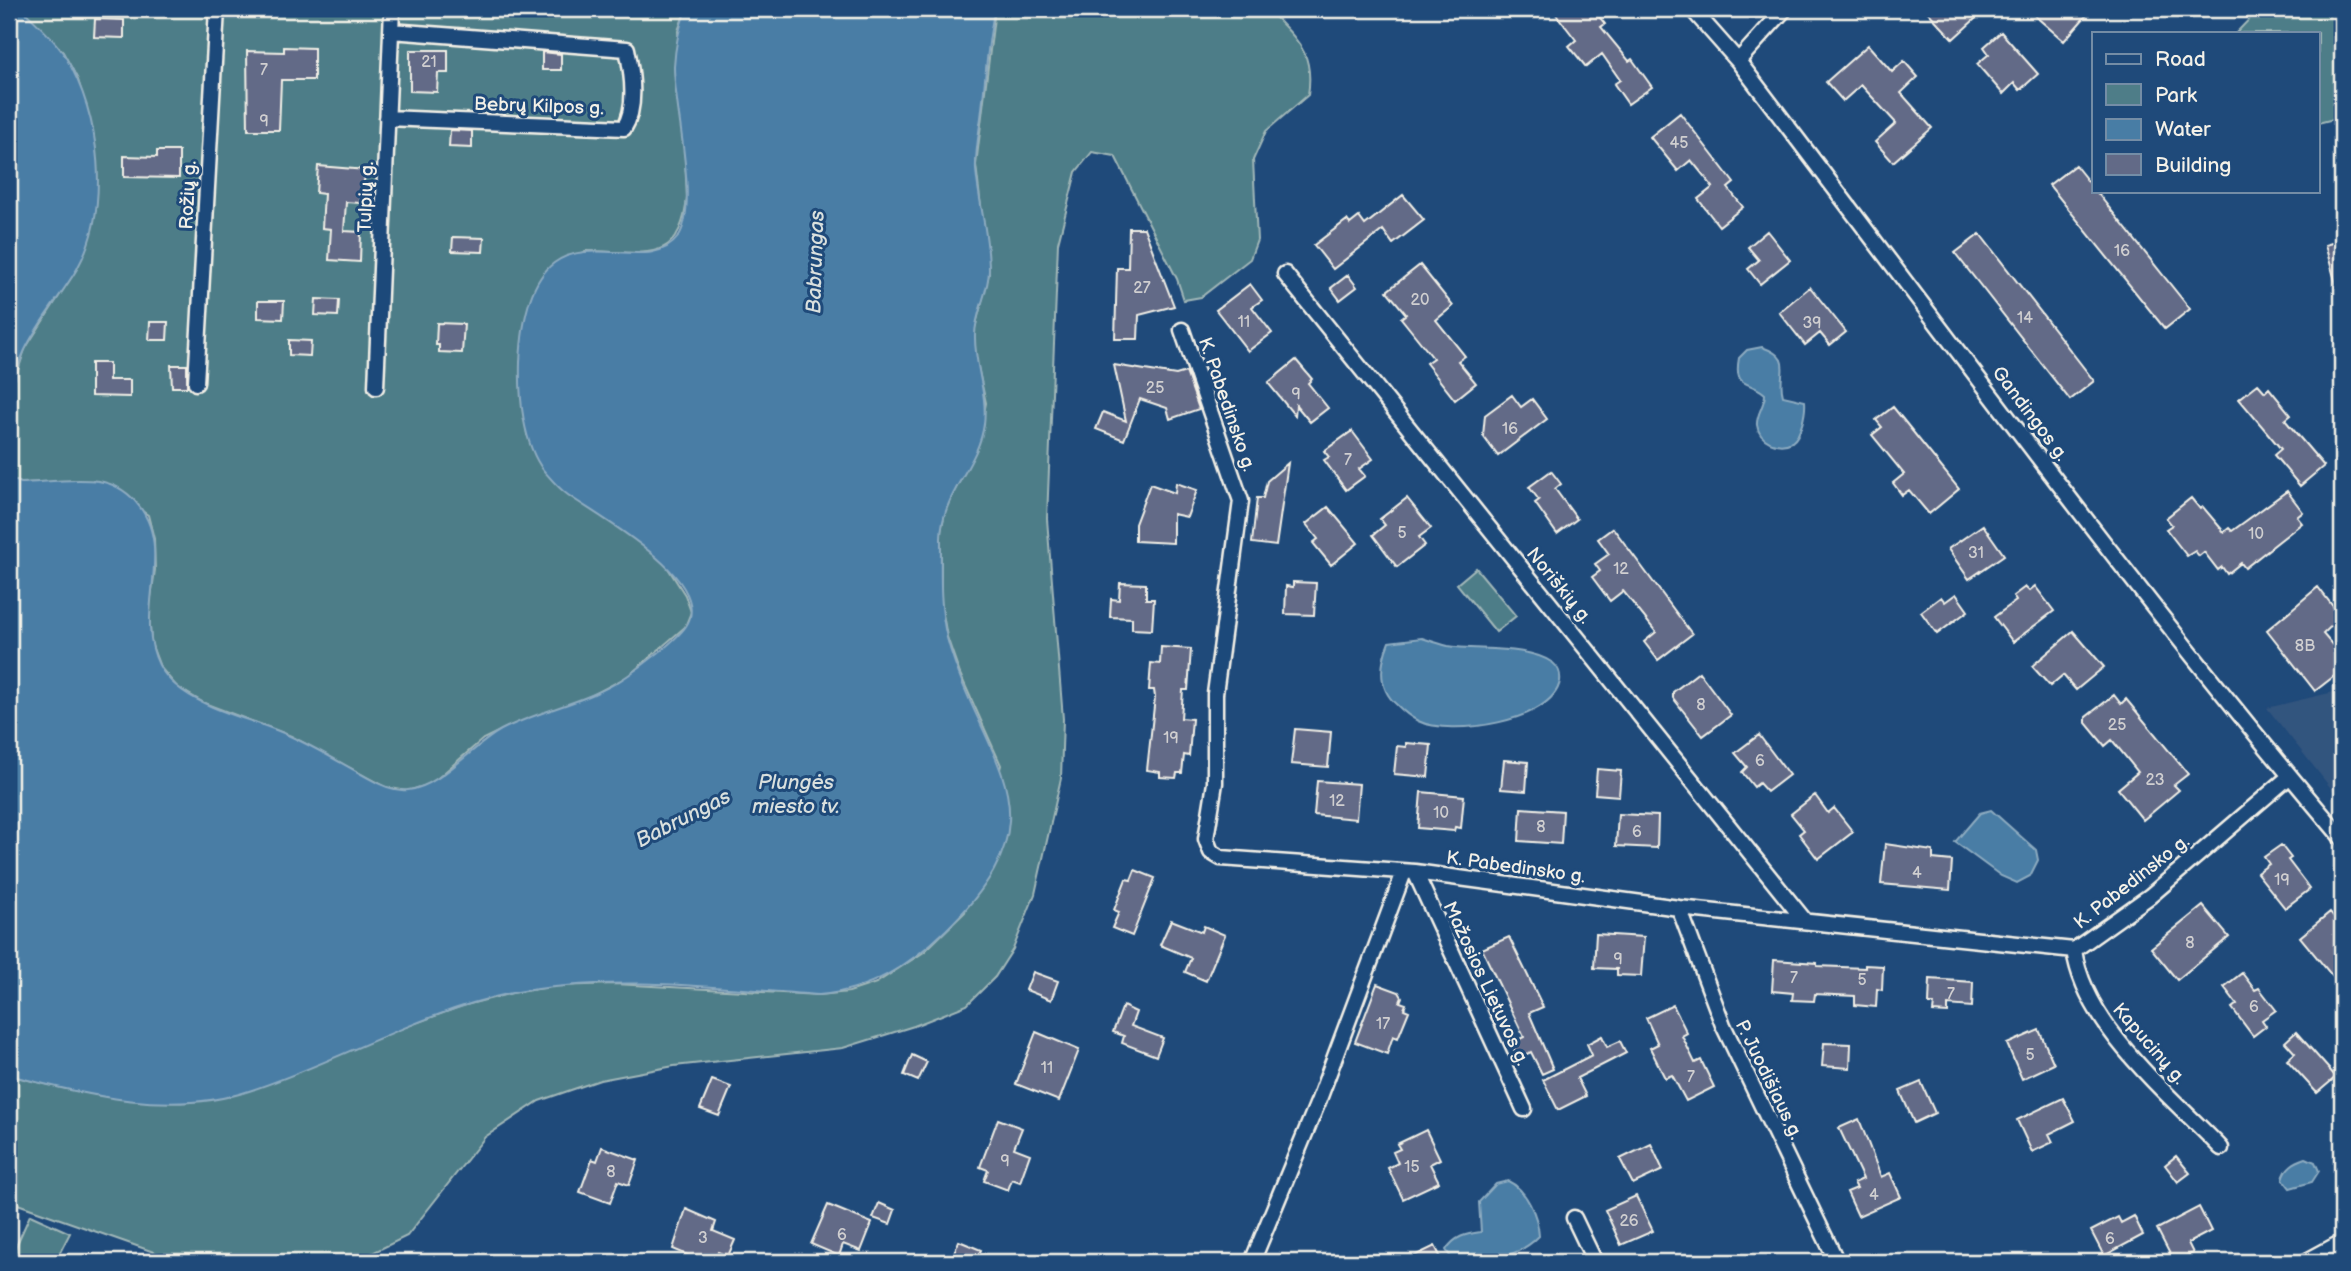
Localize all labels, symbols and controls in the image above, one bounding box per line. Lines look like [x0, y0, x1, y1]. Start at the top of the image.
legend [2092, 32, 2320, 192]
text: Road [2155, 47, 2206, 72]
house number: 21 [421, 53, 437, 72]
house number: 7 [260, 61, 268, 80]
text: Park [2155, 83, 2198, 108]
street label: Bebrų Kilpos g. [474, 93, 604, 120]
house number: 9 [259, 112, 269, 131]
text: Water [2155, 117, 2211, 142]
house number: 45 [1670, 134, 1688, 153]
text: Building [2155, 153, 2231, 178]
street label: Rožių g. [175, 160, 202, 230]
street label: Tulpių g. [354, 161, 379, 233]
water label: Babrungas [801, 209, 830, 314]
house number: 16 [2114, 242, 2130, 261]
house number: 27 [1133, 279, 1151, 298]
house number: 20 [1411, 291, 1429, 310]
house number: 14 [2017, 309, 2033, 328]
house number: 11 [1238, 313, 1250, 332]
house number: 39 [1802, 314, 1822, 333]
street label: K. Pabedinsko g. [1193, 334, 1260, 475]
street label: Gandingos g. [1987, 362, 2073, 466]
house number: 25 [1146, 379, 1164, 398]
house number: 9 [1291, 385, 1301, 404]
house number: 16 [1502, 420, 1518, 439]
house number: 7 [1344, 451, 1352, 470]
house number: 5 [1397, 524, 1407, 543]
house number: 10 [2248, 525, 2264, 544]
street label: Noriškių g. [1521, 543, 1597, 629]
house number: 31 [1968, 544, 1984, 563]
house number: 12 [1613, 560, 1629, 579]
house number: 8B [2295, 637, 2315, 656]
house number: 8 [1696, 696, 1706, 715]
house number: 25 [2108, 716, 2126, 735]
house number: 19 [1163, 729, 1179, 748]
house number: 6 [1755, 752, 1765, 771]
water label: Plungės miesto tv. [752, 770, 840, 819]
house number: 23 [2146, 771, 2165, 790]
water label: Babrungas [632, 784, 735, 853]
house number: 12 [1329, 792, 1345, 811]
house number: 10 [1433, 804, 1449, 823]
house number: 8 [1536, 818, 1546, 837]
house number: 6 [1632, 823, 1642, 842]
street label: K. Pabedinsko g. [2070, 830, 2194, 934]
street label: K. Pabedinsko g. [1445, 846, 1587, 889]
house number: 4 [1912, 864, 1922, 883]
house number: 19 [2274, 871, 2290, 890]
street label: Mažosios Lietuvos g. [1438, 898, 1534, 1069]
house number: 8 [2185, 934, 2195, 953]
house number: 9 [1613, 950, 1623, 969]
house number: 7 [1790, 969, 1798, 988]
house number: 5 [1857, 971, 1867, 990]
house number: 7 [1947, 985, 1955, 1004]
house number: 6 [2249, 998, 2259, 1017]
street label: Kapucinų g. [2107, 999, 2190, 1089]
house number: 17 [1376, 1015, 1390, 1034]
street label: P. Juodišiaus g. [1730, 1016, 1807, 1143]
house number: 5 [2025, 1046, 2035, 1065]
house number: 11 [1041, 1059, 1053, 1078]
house number: 7 [1687, 1068, 1695, 1087]
house number: 9 [1000, 1152, 1010, 1171]
house number: 15 [1404, 1158, 1420, 1177]
house number: 8 [606, 1163, 616, 1182]
house number: 4 [1869, 1186, 1879, 1205]
house number: 26 [1619, 1212, 1639, 1231]
house number: 6 [837, 1226, 847, 1245]
house number: 3 [698, 1229, 708, 1248]
house number: 6 [2105, 1230, 2115, 1249]

